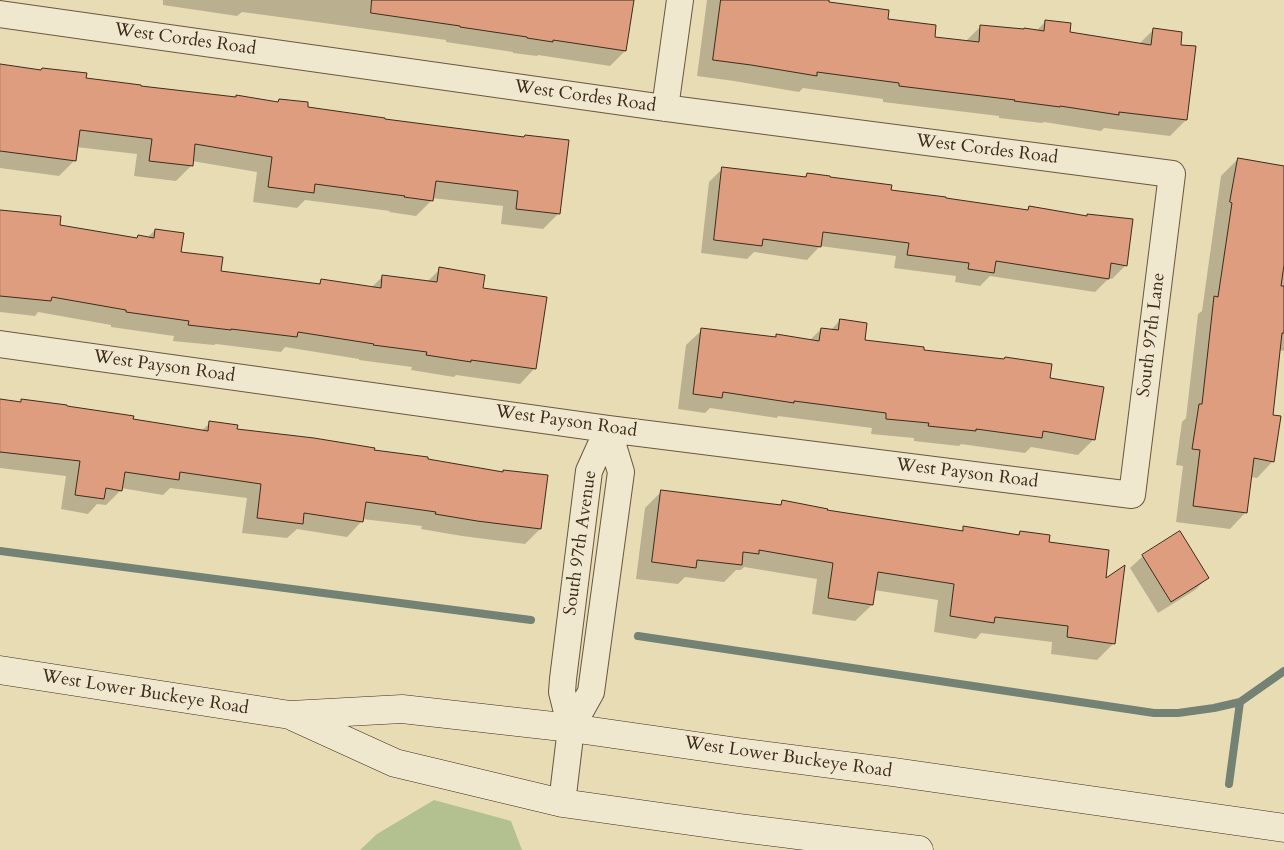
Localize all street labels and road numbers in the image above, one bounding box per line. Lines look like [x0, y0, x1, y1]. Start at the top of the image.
street label: West Cordes Road [113, 19, 257, 61]
street label: West Cordes Road [513, 76, 657, 118]
street label: West Cordes Road [915, 131, 1059, 169]
street label: South 97th Lane [1134, 272, 1170, 398]
street label: West Payson Road [92, 346, 236, 388]
street label: West Payson Road [494, 401, 638, 443]
street label: West Payson Road [895, 455, 1039, 493]
street label: South 97th Avenue [560, 469, 602, 617]
street label: West Lower Buckeye Road [40, 666, 250, 720]
street label: West Lower Buckeye Road [683, 733, 893, 783]

